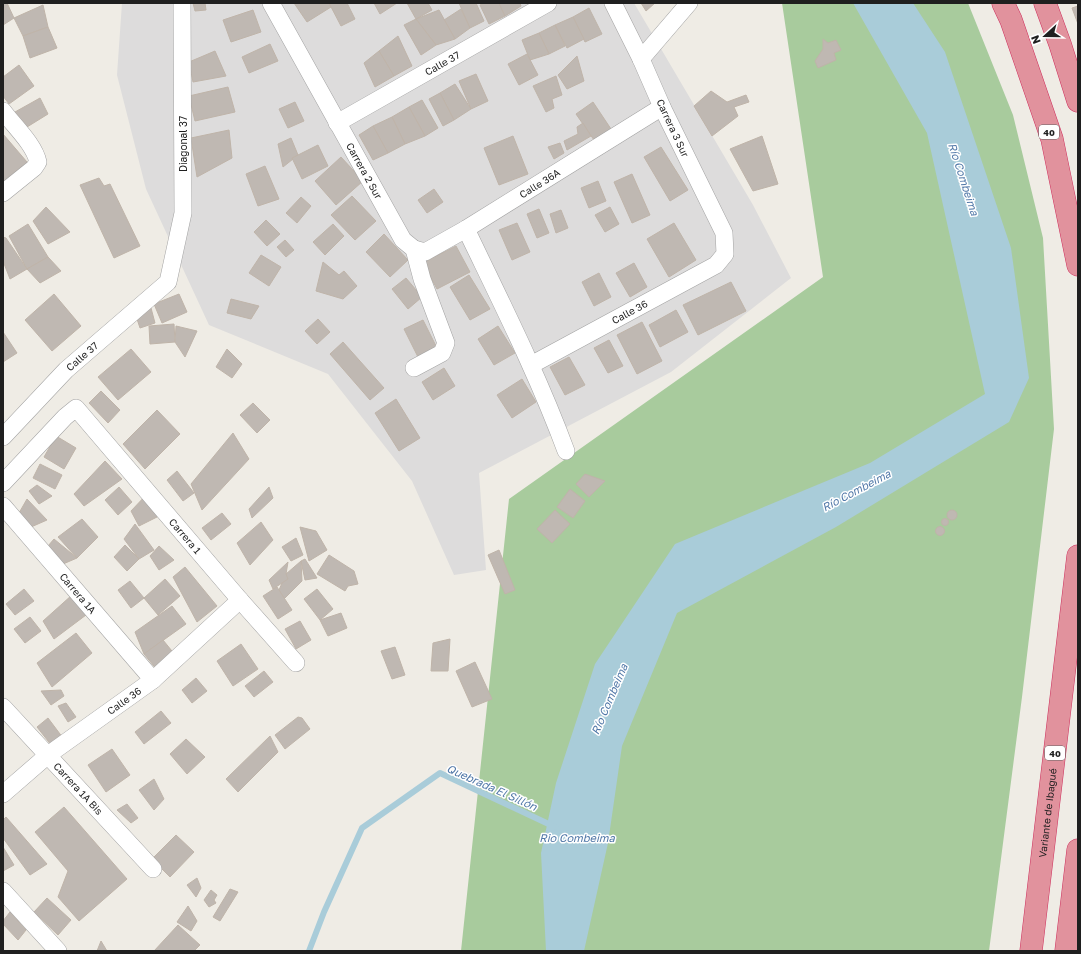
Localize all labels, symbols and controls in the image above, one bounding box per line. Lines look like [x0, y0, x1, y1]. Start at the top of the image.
north arrow [1025, 16, 1065, 56]
text: N [1028, 34, 1043, 46]
street label: Calle 37 [423, 49, 462, 78]
street label: Carrera 3 Sur [654, 97, 692, 159]
street label: Diagonal 37 [177, 116, 189, 172]
road number: 40 [1039, 125, 1059, 139]
street label: Carrera 2 Sur [344, 140, 385, 201]
water label: Río Combeima [946, 141, 982, 218]
street label: Calle 36A [517, 166, 562, 200]
street label: Calle 36 [610, 297, 650, 326]
street label: Calle 37 [64, 339, 100, 373]
water label: Río Combeima [820, 466, 893, 513]
street label: Carrera 1 [167, 516, 204, 556]
street label: Carrera 1A [57, 570, 99, 616]
water label: Río Combeima [588, 661, 630, 736]
street label: Calle 36 [105, 684, 143, 717]
road number: 40 [1045, 746, 1065, 760]
street label: Carrera 1A Bis [51, 760, 105, 817]
water label: Quebrada El Sillón [445, 761, 540, 813]
street label: Variante de Ibagué [1036, 767, 1059, 858]
water label: Rio Combeima [539, 831, 616, 844]

